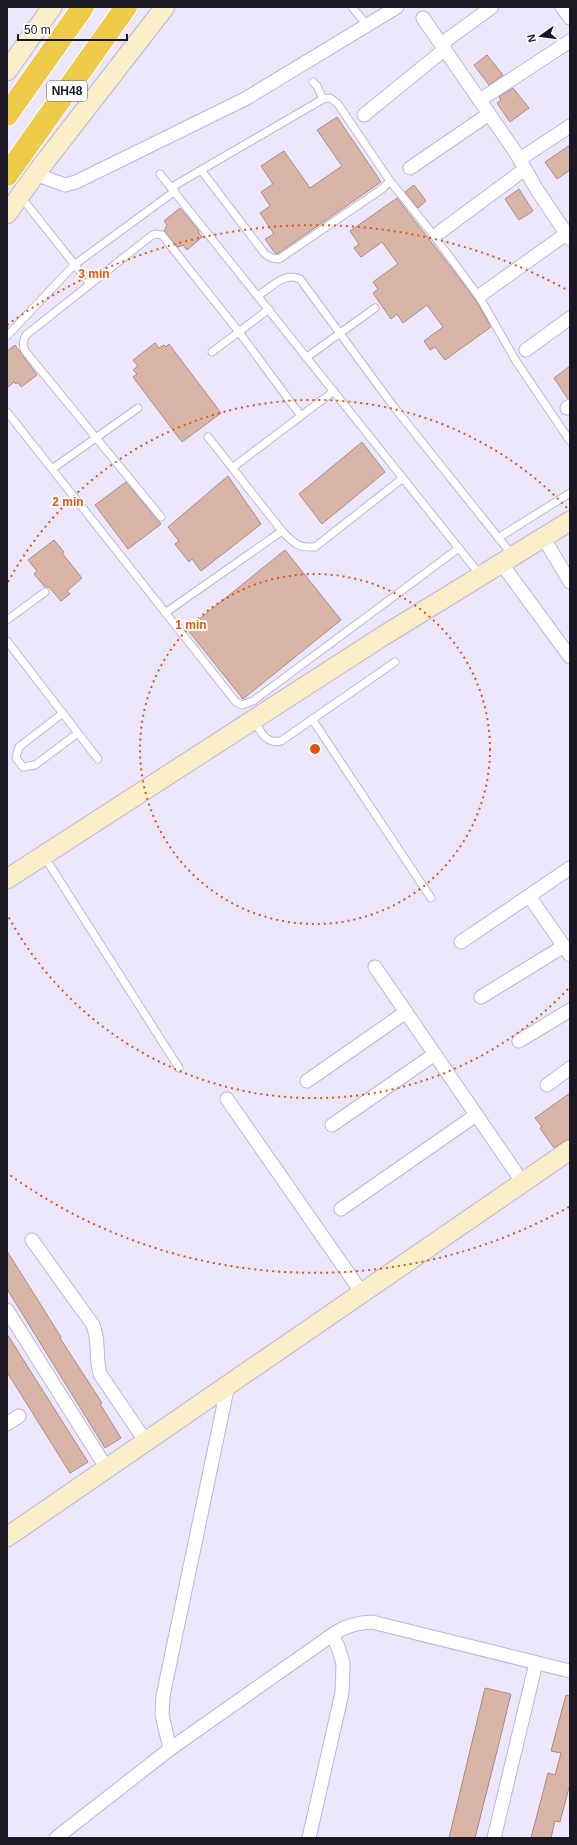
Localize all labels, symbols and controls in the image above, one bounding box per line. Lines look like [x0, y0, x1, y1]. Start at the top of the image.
scale bar [18, 16, 127, 42]
north arrow [521, 16, 561, 56]
text: 50 m [24, 23, 51, 37]
text: N [525, 33, 538, 44]
road number: NH48 [47, 81, 87, 101]
text: 3 min [78, 267, 110, 281]
text: 2 min [52, 495, 84, 509]
text: 1 min [175, 618, 207, 632]
centre of rings [308, 742, 322, 756]

